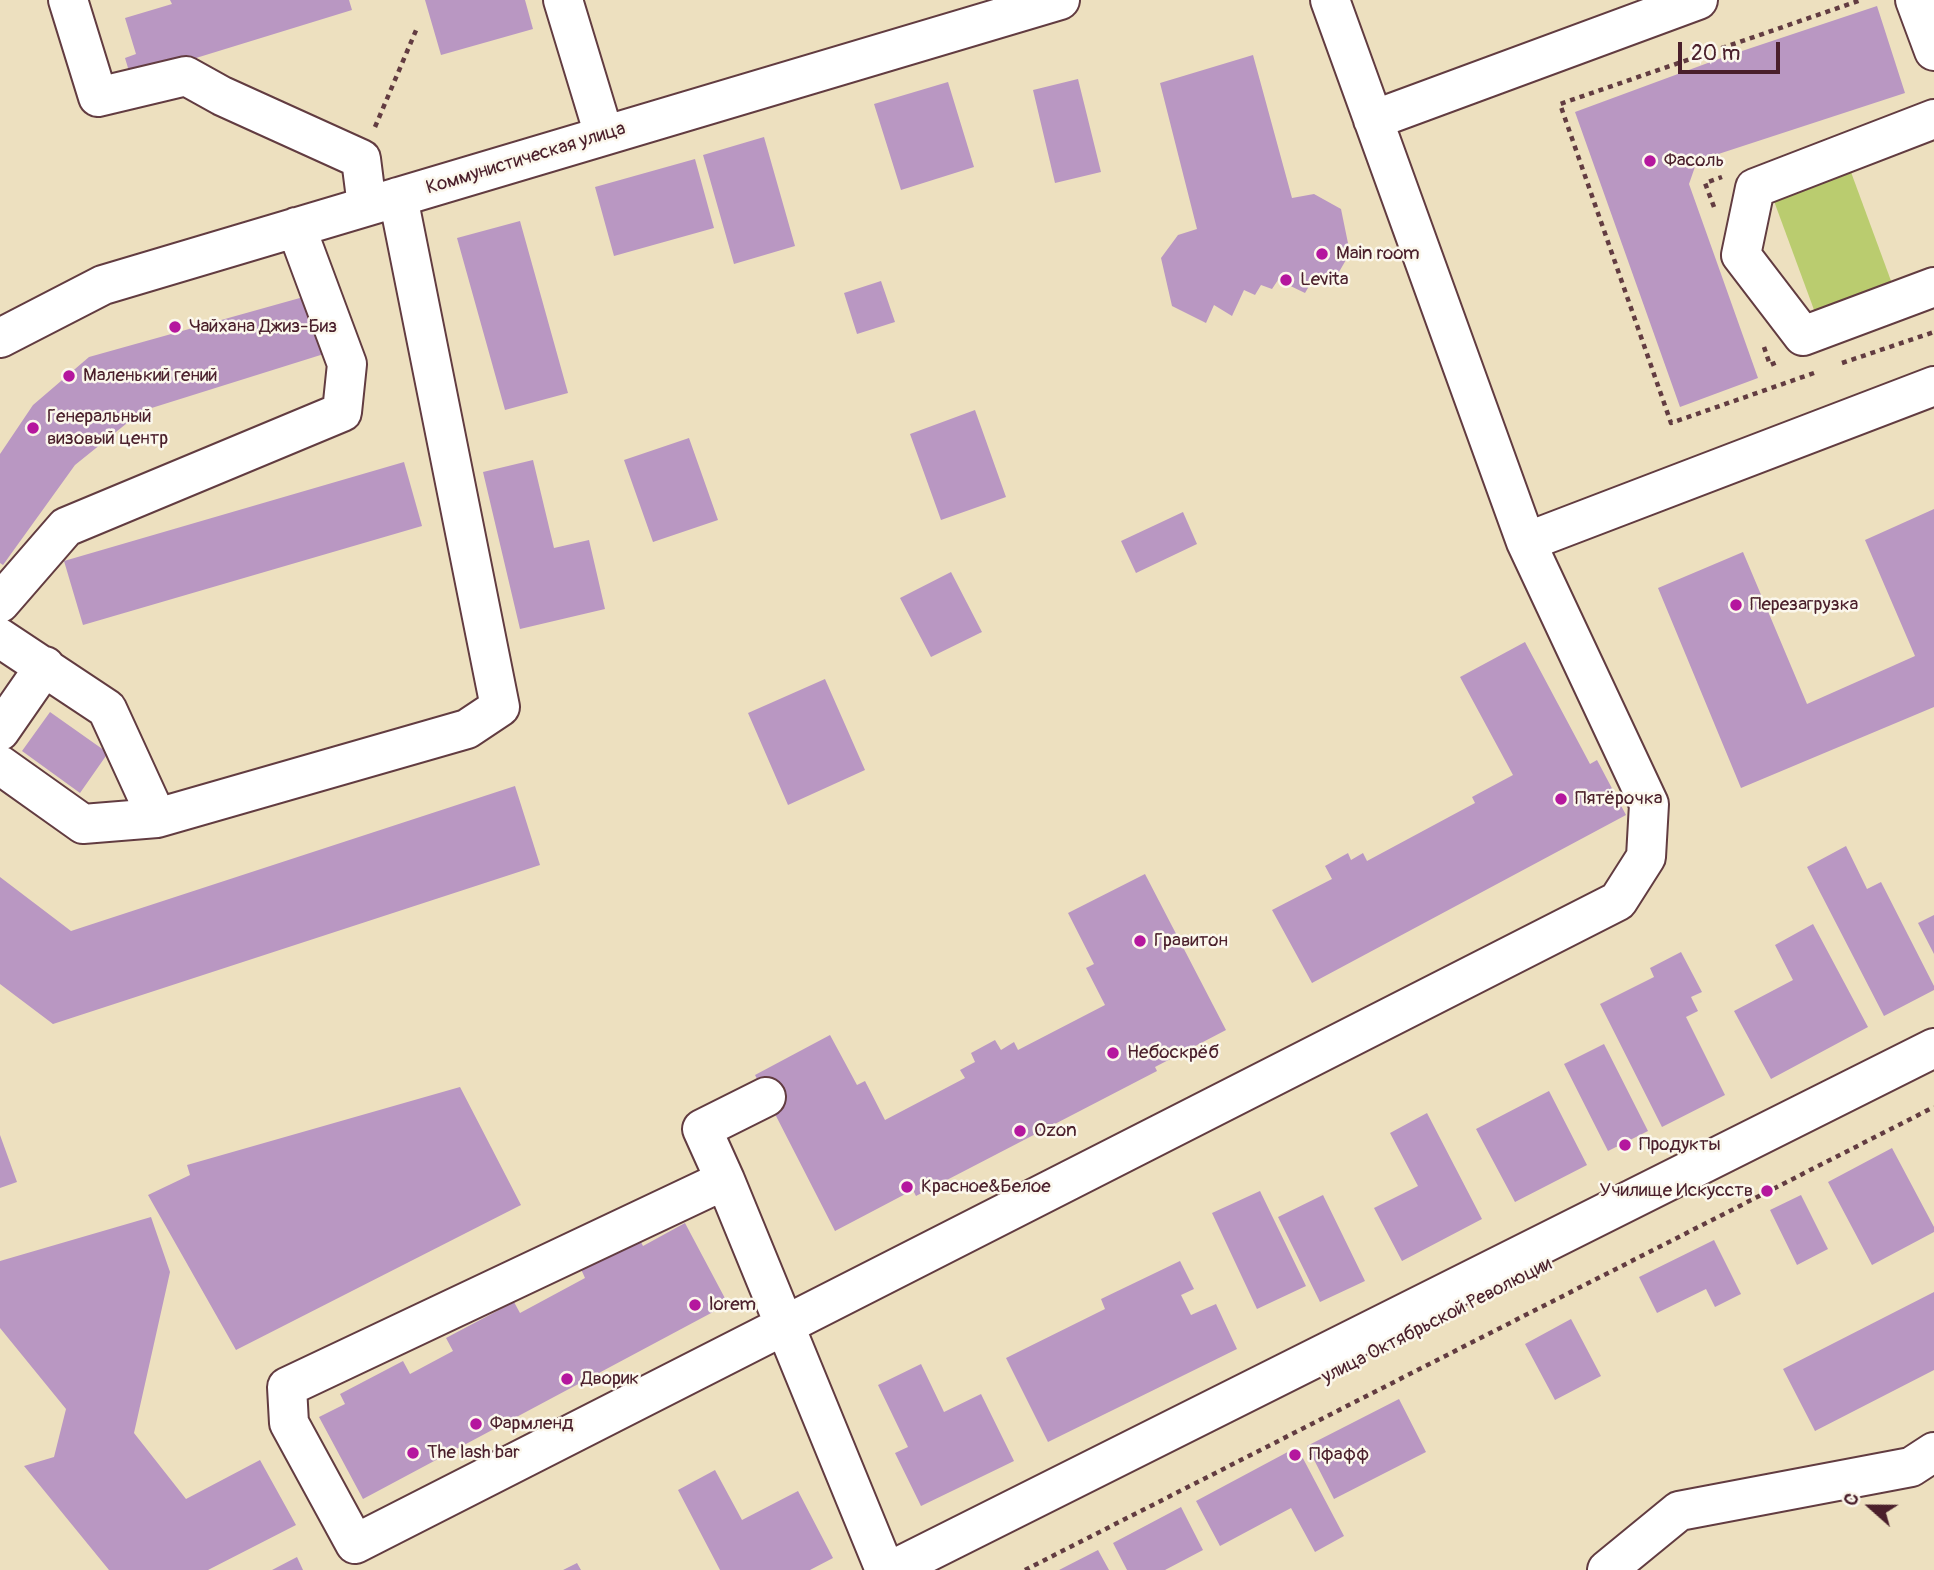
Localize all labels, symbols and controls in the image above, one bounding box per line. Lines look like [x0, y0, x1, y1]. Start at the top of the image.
scale bar [1682, 28, 1784, 72]
text: 20 m [1691, 40, 1740, 67]
street label: Коммунистическая улица [424, 118, 628, 200]
place label: Фасоль [1664, 150, 1724, 172]
marker: Фасоль [1642, 153, 1658, 169]
place label: Main room [1336, 243, 1420, 265]
marker: Main room [1314, 246, 1330, 262]
place label: Levita [1300, 269, 1349, 291]
marker: Levita [1278, 272, 1294, 288]
place label: Чайхана Джиз-Биз [189, 316, 337, 338]
marker: Чайхана Джиз-Биз [167, 319, 183, 335]
place label: Маленький гений [83, 365, 218, 387]
marker: Маленький гений [61, 368, 77, 384]
place label: Генеральный визовый центр [47, 406, 168, 450]
marker: Генеральный визовый центр [25, 420, 41, 436]
place label: Перезагрузка [1750, 594, 1858, 616]
marker: Перезагрузка [1728, 597, 1744, 613]
place label: Пятёрочка [1575, 788, 1663, 810]
marker: Пятёрочка [1553, 791, 1569, 807]
place label: Гравитон [1154, 930, 1228, 952]
marker: Гравитон [1132, 933, 1148, 949]
place label: Небоскрёб [1127, 1042, 1219, 1064]
marker: Небоскрёб [1105, 1045, 1121, 1061]
place label: Ozon [1034, 1120, 1077, 1142]
marker: Ozon [1012, 1123, 1028, 1139]
place label: Продукты [1639, 1134, 1721, 1156]
marker: Продукты [1617, 1137, 1633, 1153]
place label: Красное&Белое [921, 1176, 1051, 1198]
marker: Красное&Белое [899, 1179, 915, 1195]
place label: Училище Искусств [1599, 1180, 1753, 1202]
marker: Училище Искусств [1759, 1183, 1775, 1199]
street label: улица Октябрьской Революции [1318, 1253, 1556, 1389]
place label: lorem [709, 1294, 756, 1316]
marker: lorem [687, 1297, 703, 1313]
place label: Дворик [581, 1368, 639, 1390]
marker: Дворик [559, 1371, 575, 1387]
place label: Фармленд [490, 1413, 573, 1435]
marker: Фармленд [468, 1416, 484, 1432]
place label: The lash bar [427, 1442, 520, 1464]
place label: Пфафф [1309, 1444, 1369, 1466]
marker: The lash bar [405, 1445, 421, 1461]
marker: Пфафф [1287, 1447, 1303, 1463]
north arrow [1836, 1472, 1906, 1542]
text: С [1838, 1490, 1865, 1509]

